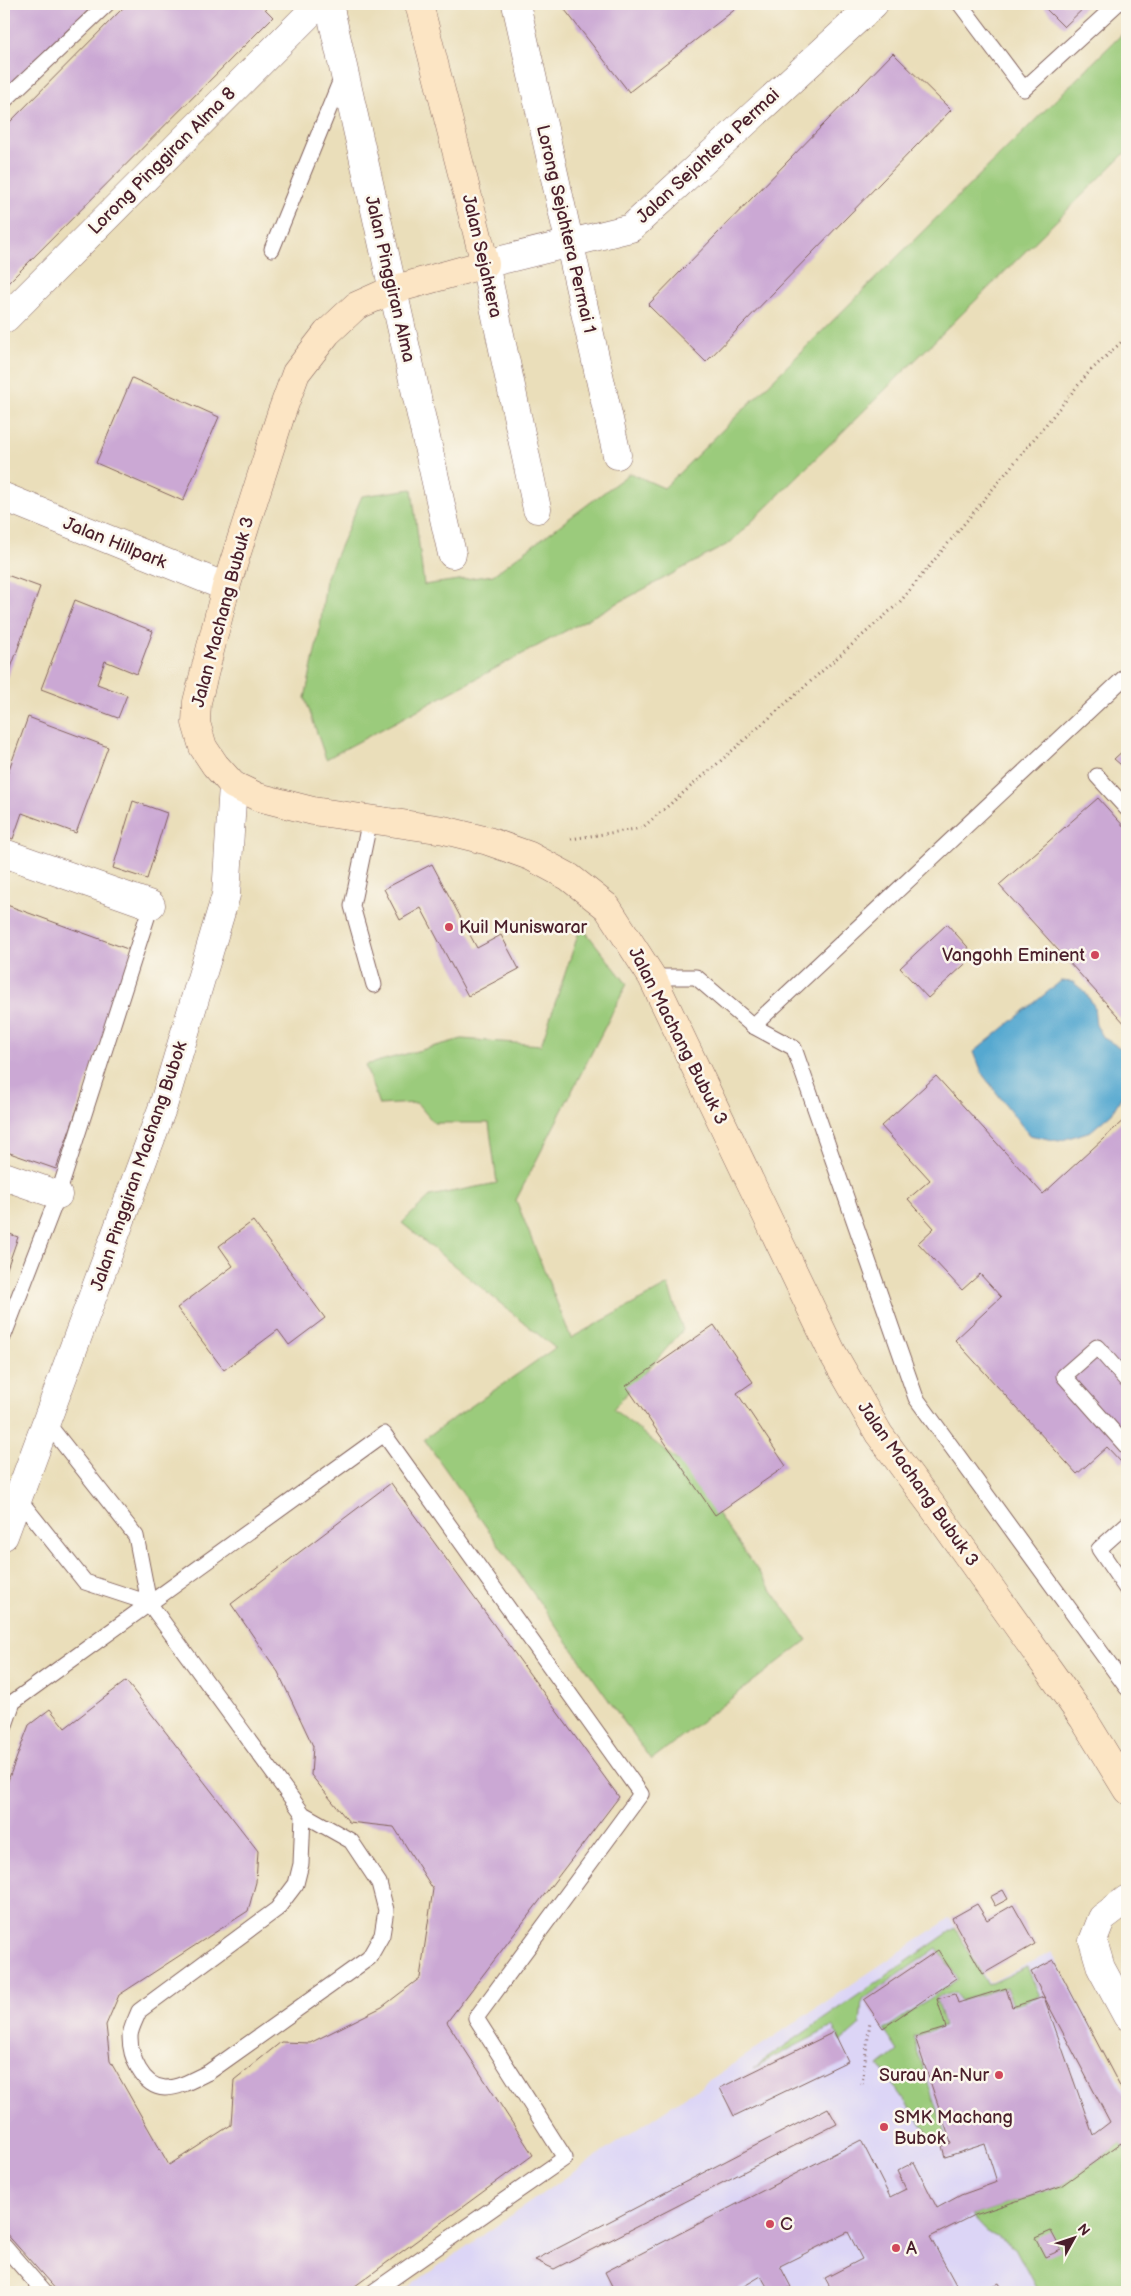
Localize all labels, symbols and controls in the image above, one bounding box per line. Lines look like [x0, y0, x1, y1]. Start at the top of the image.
street label: Lorong Pinggiran Alma 8 [84, 83, 240, 239]
street label: Jalan Sejahtera Permai [632, 84, 784, 228]
street label: Lorong Sejahtera Permai 1 [532, 123, 600, 335]
street label: Jalan Sejahtera [458, 192, 506, 320]
street label: Jalan Pinggiran Alma [361, 194, 419, 364]
street label: Jalan Hillpark [60, 513, 170, 573]
street label: Jalan Machang Bubuk 3 [187, 515, 259, 709]
place label: Kuil Muniswarar [459, 917, 588, 938]
marker: Kuil Muniswarar [443, 921, 455, 933]
street label: Jalan Machang Bubuk 3 [624, 944, 732, 1128]
place label: Vangohh Eminent [942, 945, 1085, 966]
marker: Vangohh Eminent [1089, 949, 1101, 961]
street label: Jalan Pinggiran Machang Bubok [86, 1038, 192, 1294]
street label: Jalan Machang Bubuk 3 [853, 1398, 983, 1570]
place label: Surau An-Nur [879, 2065, 989, 2086]
marker: Surau An-Nur [993, 2069, 1005, 2081]
place label: SMK Machang Bubok [894, 2107, 1013, 2149]
marker: SMK Machang Bubok [878, 2121, 890, 2133]
place label: C [780, 2214, 793, 2235]
north arrow [1048, 2214, 1098, 2264]
marker: C [764, 2218, 776, 2230]
text: N [1074, 2220, 1093, 2239]
place label: A [906, 2238, 917, 2259]
marker: A [890, 2242, 902, 2254]

